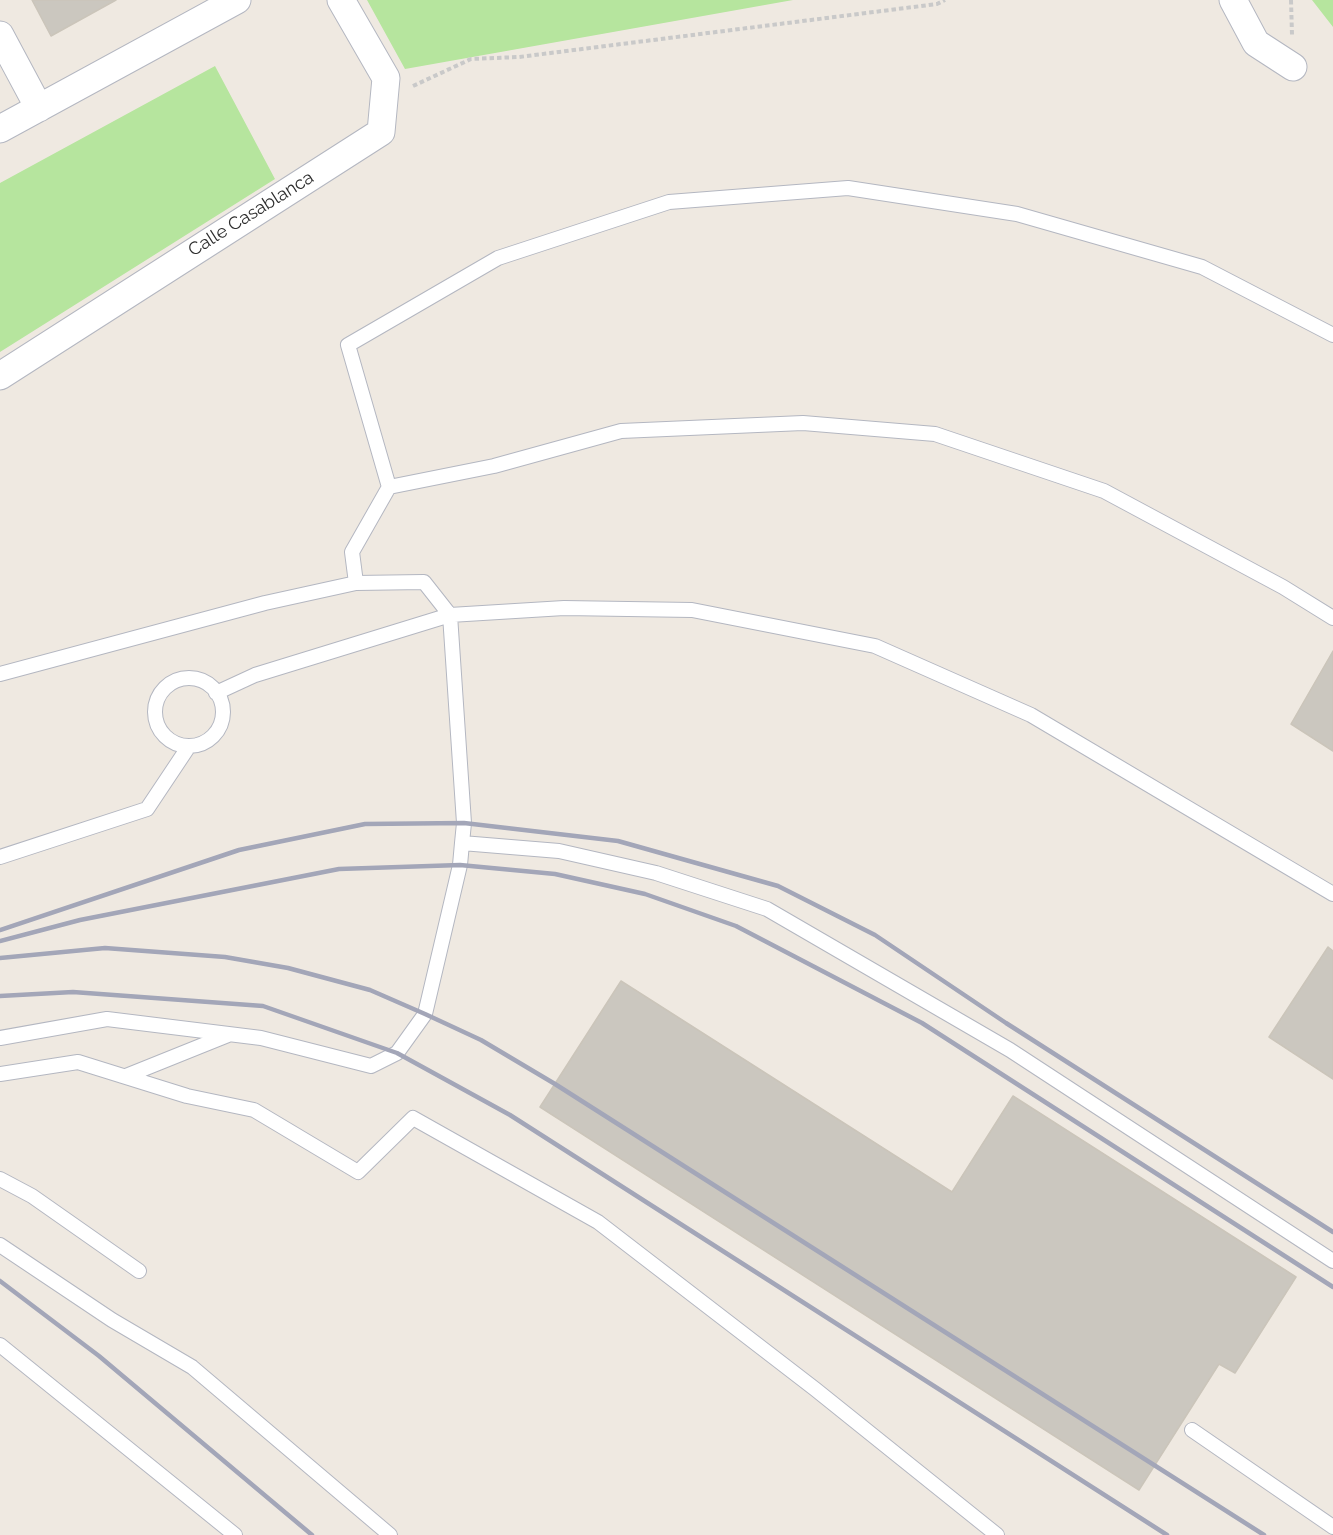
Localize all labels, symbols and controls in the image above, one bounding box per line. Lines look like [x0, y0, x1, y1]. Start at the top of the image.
street label: Calle Casablanca [184, 167, 318, 261]

